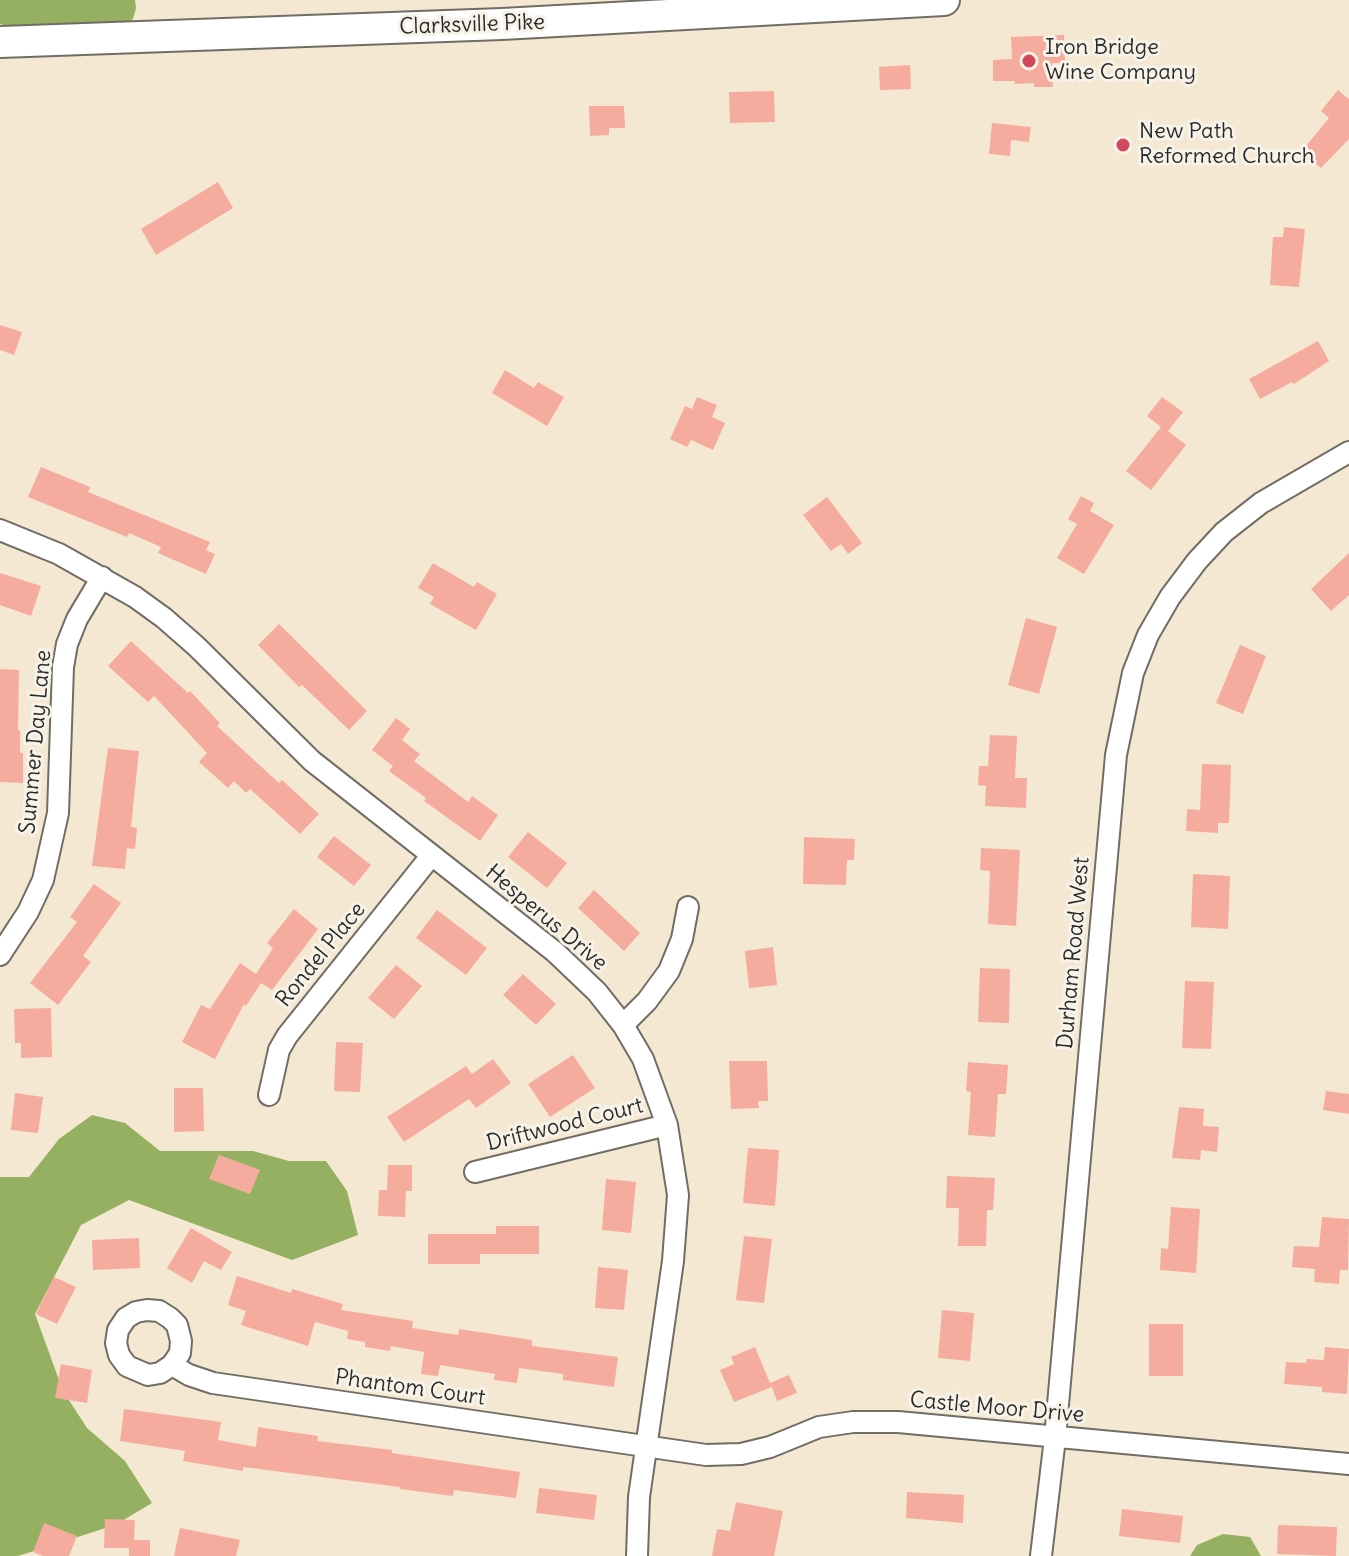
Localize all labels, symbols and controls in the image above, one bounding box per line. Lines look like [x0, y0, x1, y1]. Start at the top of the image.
street label: Clarksville Pike [399, 9, 545, 41]
place label: Iron Bridge Wine Company [1045, 35, 1196, 86]
marker: Iron Bridge Wine Company [1020, 52, 1038, 70]
place label: New Path Reformed Church [1139, 119, 1315, 170]
marker: New Path Reformed Church [1114, 136, 1132, 154]
street label: Summer Day Lane [15, 649, 57, 835]
street label: Durham Road West [1052, 856, 1096, 1050]
street label: Hesperus Drive [480, 859, 612, 977]
street label: Rondel Place [271, 897, 371, 1013]
street label: Driftwood Court [484, 1093, 646, 1157]
street label: Phantom Court [333, 1364, 487, 1412]
street label: Castle Moor Drive [909, 1387, 1085, 1429]

